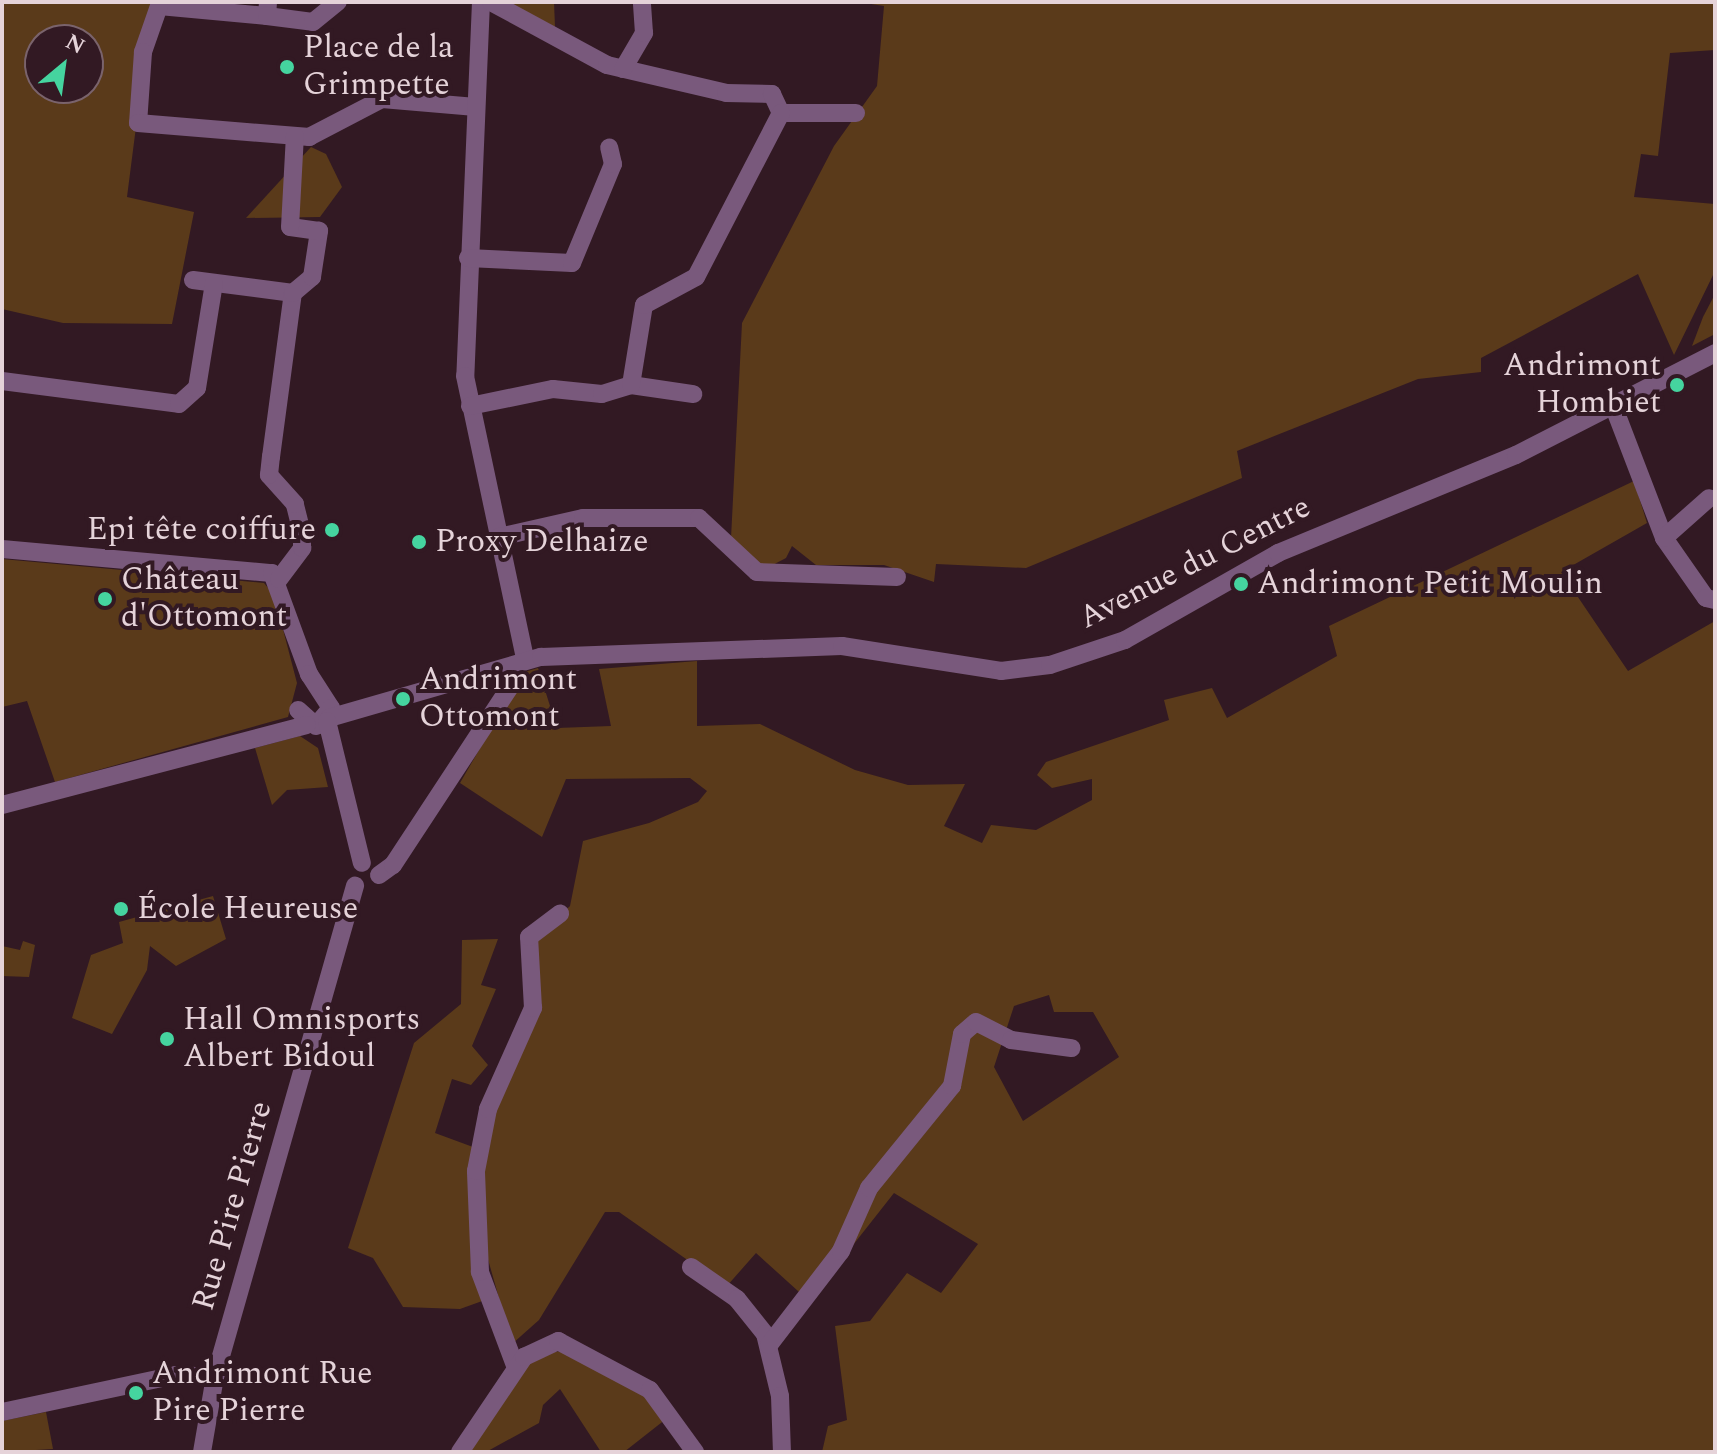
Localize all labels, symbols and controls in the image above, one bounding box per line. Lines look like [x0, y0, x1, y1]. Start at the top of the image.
north arrow [24, 24, 104, 104]
text: N [59, 26, 91, 63]
place label: Place de la Grimpette [303, 30, 454, 105]
marker: Place de la Grimpette [278, 58, 296, 76]
place label: Andrimont Hombiet [1503, 348, 1661, 423]
marker: Andrimont Hombiet [1668, 376, 1686, 394]
street label: Avenue du Centre [1073, 488, 1317, 638]
place label: Epi tête coiffure [87, 511, 316, 549]
marker: Epi tête coiffure [323, 521, 341, 539]
place label: Proxy Delhaize [435, 523, 648, 561]
marker: Proxy Delhaize [410, 533, 428, 551]
place label: Château d'Ottomont [121, 562, 287, 637]
place label: Andrimont Petit Moulin [1257, 565, 1603, 603]
marker: Andrimont Petit Moulin [1232, 575, 1250, 593]
marker: Château d'Ottomont [96, 590, 114, 608]
place label: Andrimont Ottomont [419, 662, 577, 737]
marker: Andrimont Ottomont [394, 690, 412, 708]
place label: École Heureuse [137, 890, 358, 928]
marker: École Heureuse [112, 900, 130, 918]
place label: Hall Omnisports Albert Bidoul [183, 1002, 420, 1077]
marker: Hall Omnisports Albert Bidoul [158, 1030, 176, 1048]
street label: Rue Pire Pierre [185, 1097, 281, 1315]
place label: Andrimont Rue Pire Pierre [152, 1356, 373, 1431]
marker: Andrimont Rue Pire Pierre [127, 1384, 145, 1402]

